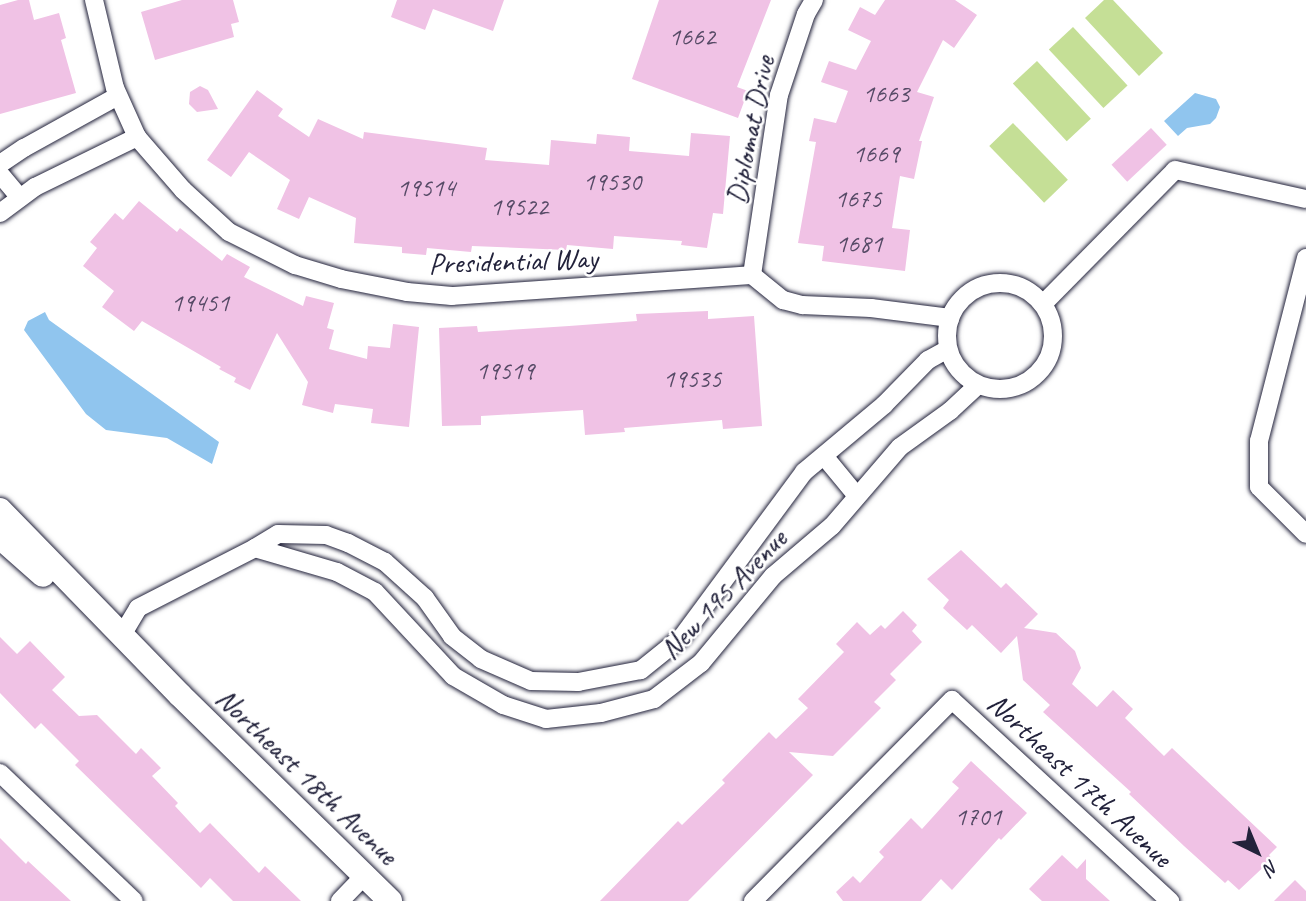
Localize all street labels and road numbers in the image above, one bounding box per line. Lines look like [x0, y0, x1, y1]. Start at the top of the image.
street label: Diplomat Drive [718, 53, 782, 207]
street label: Presidential Way [428, 240, 598, 282]
street label: New 195 Avenue [652, 521, 794, 667]
street label: Northeast 18th Avenue [208, 680, 406, 872]
street label: Northeast 17th Avenue [980, 685, 1180, 875]

